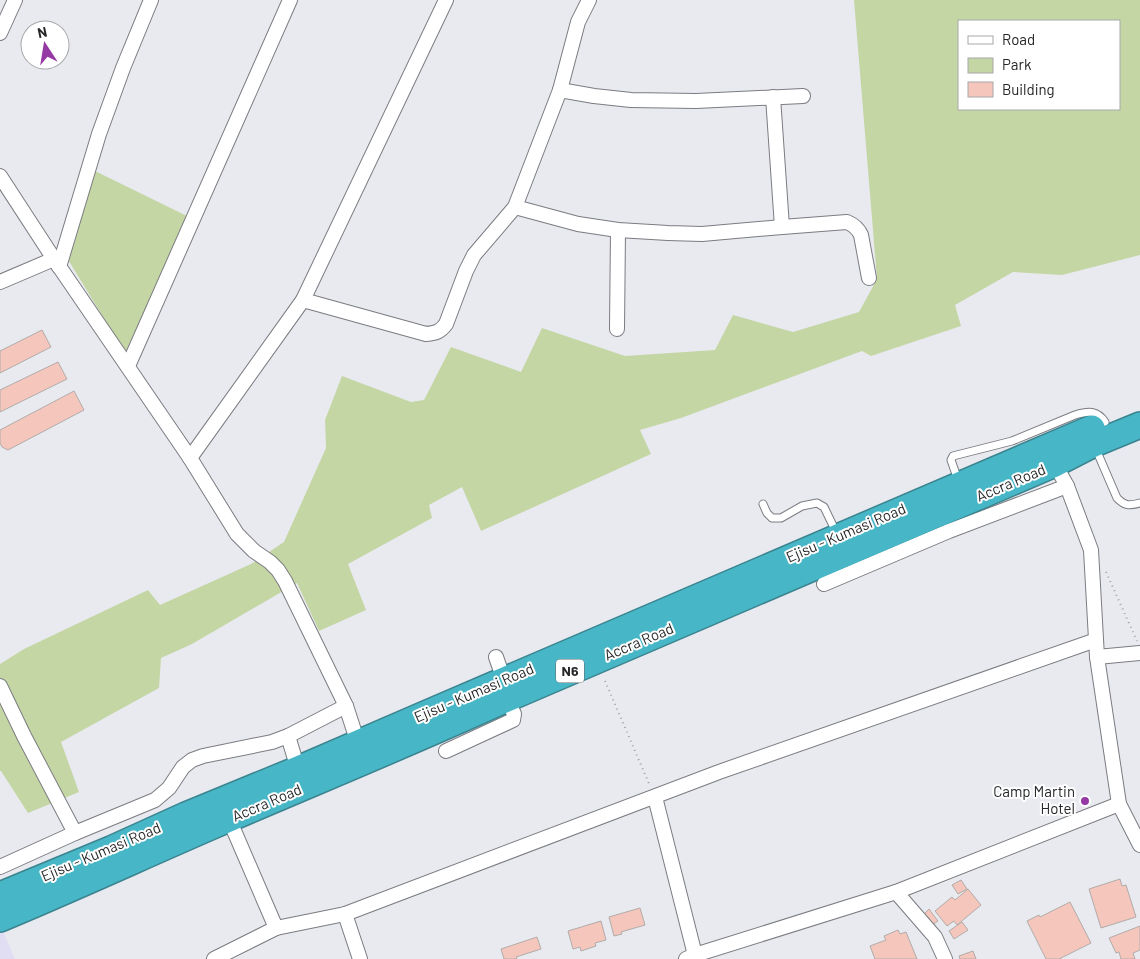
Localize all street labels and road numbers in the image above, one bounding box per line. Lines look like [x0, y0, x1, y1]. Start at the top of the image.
street label: Accra Road [973, 459, 1048, 505]
street label: Ejisu - Kumasi Road [783, 499, 908, 565]
street label: Accra Road [601, 618, 676, 664]
street label: Ejisu - Kumasi Road [411, 659, 536, 725]
road number: N6 [556, 659, 584, 682]
street label: Accra Road [229, 779, 304, 825]
street label: Ejisu - Kumasi Road [38, 818, 163, 884]

